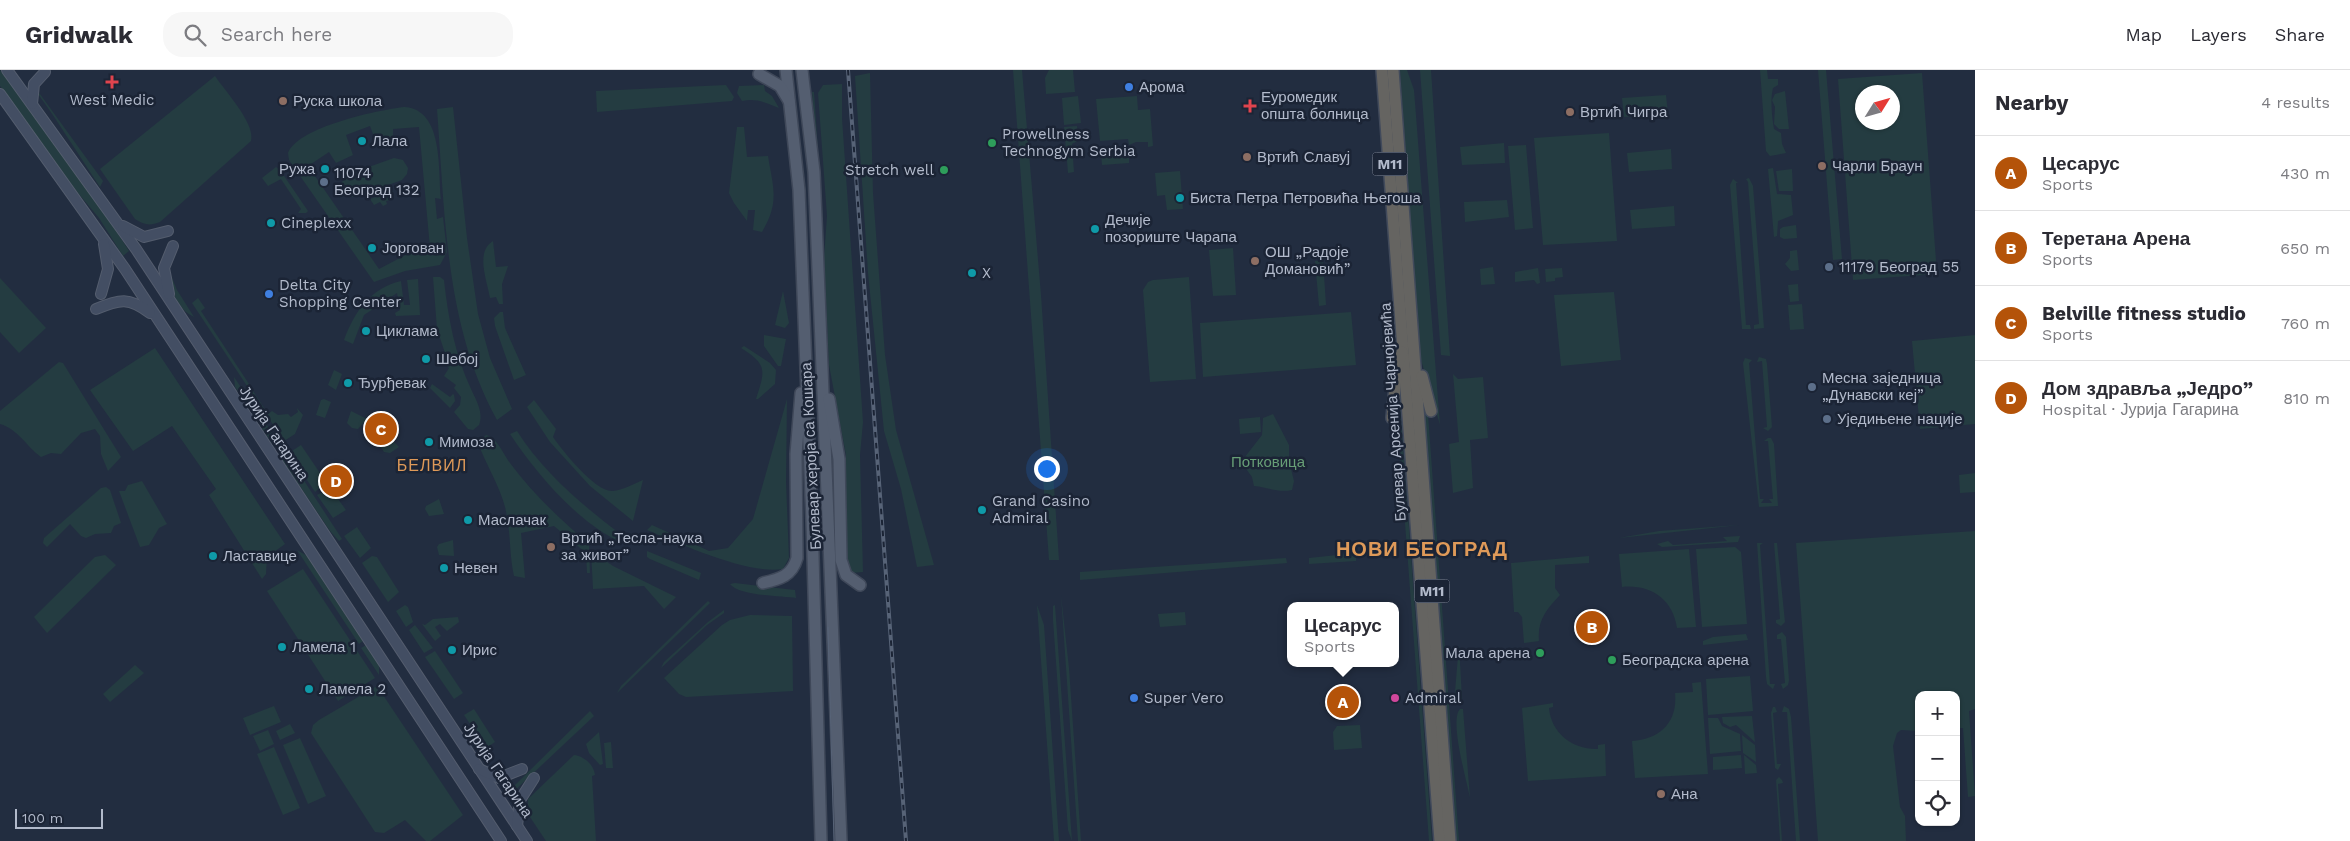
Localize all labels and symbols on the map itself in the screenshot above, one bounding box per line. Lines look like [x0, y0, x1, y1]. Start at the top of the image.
marker: West Medic [105, 75, 119, 89]
place label: Арома [1139, 78, 1185, 96]
marker: Арома [1123, 81, 1135, 93]
north arrow [1855, 85, 1900, 130]
place label: Еуромедик општа болница [1261, 88, 1369, 123]
place label: West Medic [69, 91, 155, 109]
place label: Руска школа [293, 92, 383, 110]
marker: Руска школа [277, 95, 289, 107]
marker: Еуромедик општа болница [1243, 99, 1257, 113]
place label: Вртић Чигра [1580, 103, 1668, 121]
marker: Вртић Чигра [1564, 106, 1576, 118]
place label: Prowellness Technogym Serbia [1002, 125, 1136, 160]
place label: Лала [372, 132, 408, 150]
marker: Лала [356, 135, 368, 147]
marker: Prowellness Technogym Serbia [986, 137, 998, 149]
place label: Вртић Славуј [1257, 148, 1350, 166]
marker: Вртић Славуј [1241, 151, 1253, 163]
road number: M11 [1372, 152, 1408, 176]
place label: Чарли Браун [1832, 157, 1923, 175]
place label: Ружа [279, 160, 316, 178]
marker: Чарли Браун [1816, 160, 1828, 172]
place label: Stretch well [845, 161, 934, 179]
marker: Ружа [319, 163, 331, 175]
place label: 11074 Београд 132 [334, 164, 420, 199]
marker: Stretch well [938, 164, 950, 176]
marker: 11074 Београд 132 [318, 176, 330, 188]
place label: Биста Петра Петровића Његоша [1190, 189, 1422, 207]
marker: Биста Петра Петровића Његоша [1174, 192, 1186, 204]
place label: Дечије позориште Чарапа [1105, 211, 1237, 246]
place label: Cineplexx [281, 214, 352, 232]
marker: Cineplexx [265, 217, 277, 229]
marker: Дечије позориште Чарапа [1089, 223, 1101, 235]
place label: Јоргован [382, 239, 444, 257]
marker: Јоргован [366, 242, 378, 254]
place label: ОШ „Радоје Домановић” [1265, 243, 1350, 278]
marker: ОШ „Радоје Домановић” [1249, 255, 1261, 267]
place label: 11179 Београд 55 [1839, 258, 1959, 276]
marker: 11179 Београд 55 [1823, 261, 1835, 273]
place label: X [982, 264, 991, 282]
marker: X [966, 267, 978, 279]
place label: Delta City Shopping Center [279, 276, 401, 311]
marker: Delta City Shopping Center [263, 288, 275, 300]
street label: Булевар Арсенија Чарнојевића [1376, 301, 1410, 522]
place label: Циклама [376, 322, 439, 340]
marker: Циклама [360, 325, 372, 337]
place label: Шебој [436, 350, 478, 368]
marker: Шебој [420, 353, 432, 365]
street label: Булевар хероја са Кошара [797, 361, 825, 550]
place label: Месна заједница „Дунавски кеј” [1822, 369, 1942, 404]
place label: Ђурђевак [358, 374, 426, 392]
marker: Ђурђевак [342, 377, 354, 389]
marker: Месна заједница „Дунавски кеј” [1806, 381, 1818, 393]
street label: Јурија Гагарина [236, 382, 313, 485]
pin: C [365, 410, 397, 448]
place label: Уједињене нације [1837, 410, 1963, 428]
marker: Уједињене нације [1821, 413, 1833, 425]
place label: Мимоза [439, 433, 494, 451]
marker: Мимоза [423, 436, 435, 448]
park label: Потковица [1231, 453, 1306, 471]
district label: БЕЛВИЛ [397, 456, 467, 475]
your location [1034, 456, 1060, 482]
pin: D [320, 462, 352, 500]
place label: Grand Casino Admiral [992, 492, 1090, 527]
marker: Grand Casino Admiral [976, 504, 988, 516]
place label: Маслачак [478, 511, 546, 529]
marker: Маслачак [462, 514, 474, 526]
place label: Вртић „Тесла-наука за живот” [561, 529, 703, 564]
district label: НОВИ БЕОГРАД [1336, 537, 1508, 561]
marker: Вртић „Тесла-наука за живот” [545, 541, 557, 553]
place label: Ластавице [223, 547, 297, 565]
marker: Ластавице [207, 550, 219, 562]
place label: Невен [454, 559, 498, 577]
marker: Невен [438, 562, 450, 574]
road number: M11 [1414, 580, 1450, 602]
pin: B [1576, 608, 1608, 646]
place label: Ламела 1 [292, 638, 356, 656]
marker: Ламела 1 [276, 641, 288, 653]
place label: Ирис [462, 641, 498, 659]
marker: Ирис [446, 644, 458, 656]
place label: Мала арена [1445, 644, 1531, 662]
marker: Мала арена [1534, 647, 1546, 659]
place label: Београдска арена [1622, 651, 1750, 669]
marker: Београдска арена [1606, 654, 1618, 666]
place label: Ламела 2 [319, 680, 386, 698]
marker: Ламела 2 [303, 683, 315, 695]
pin: A [1327, 683, 1359, 721]
place label: Super Vero [1144, 689, 1224, 707]
place label: Admiral [1405, 689, 1462, 707]
marker: Super Vero [1128, 692, 1140, 704]
marker: Admiral [1389, 692, 1401, 704]
street label: Јурија Гагарина [460, 719, 537, 822]
place label: Ана [1671, 785, 1698, 803]
marker: Ана [1655, 788, 1667, 800]
scale bar [15, 806, 102, 829]

